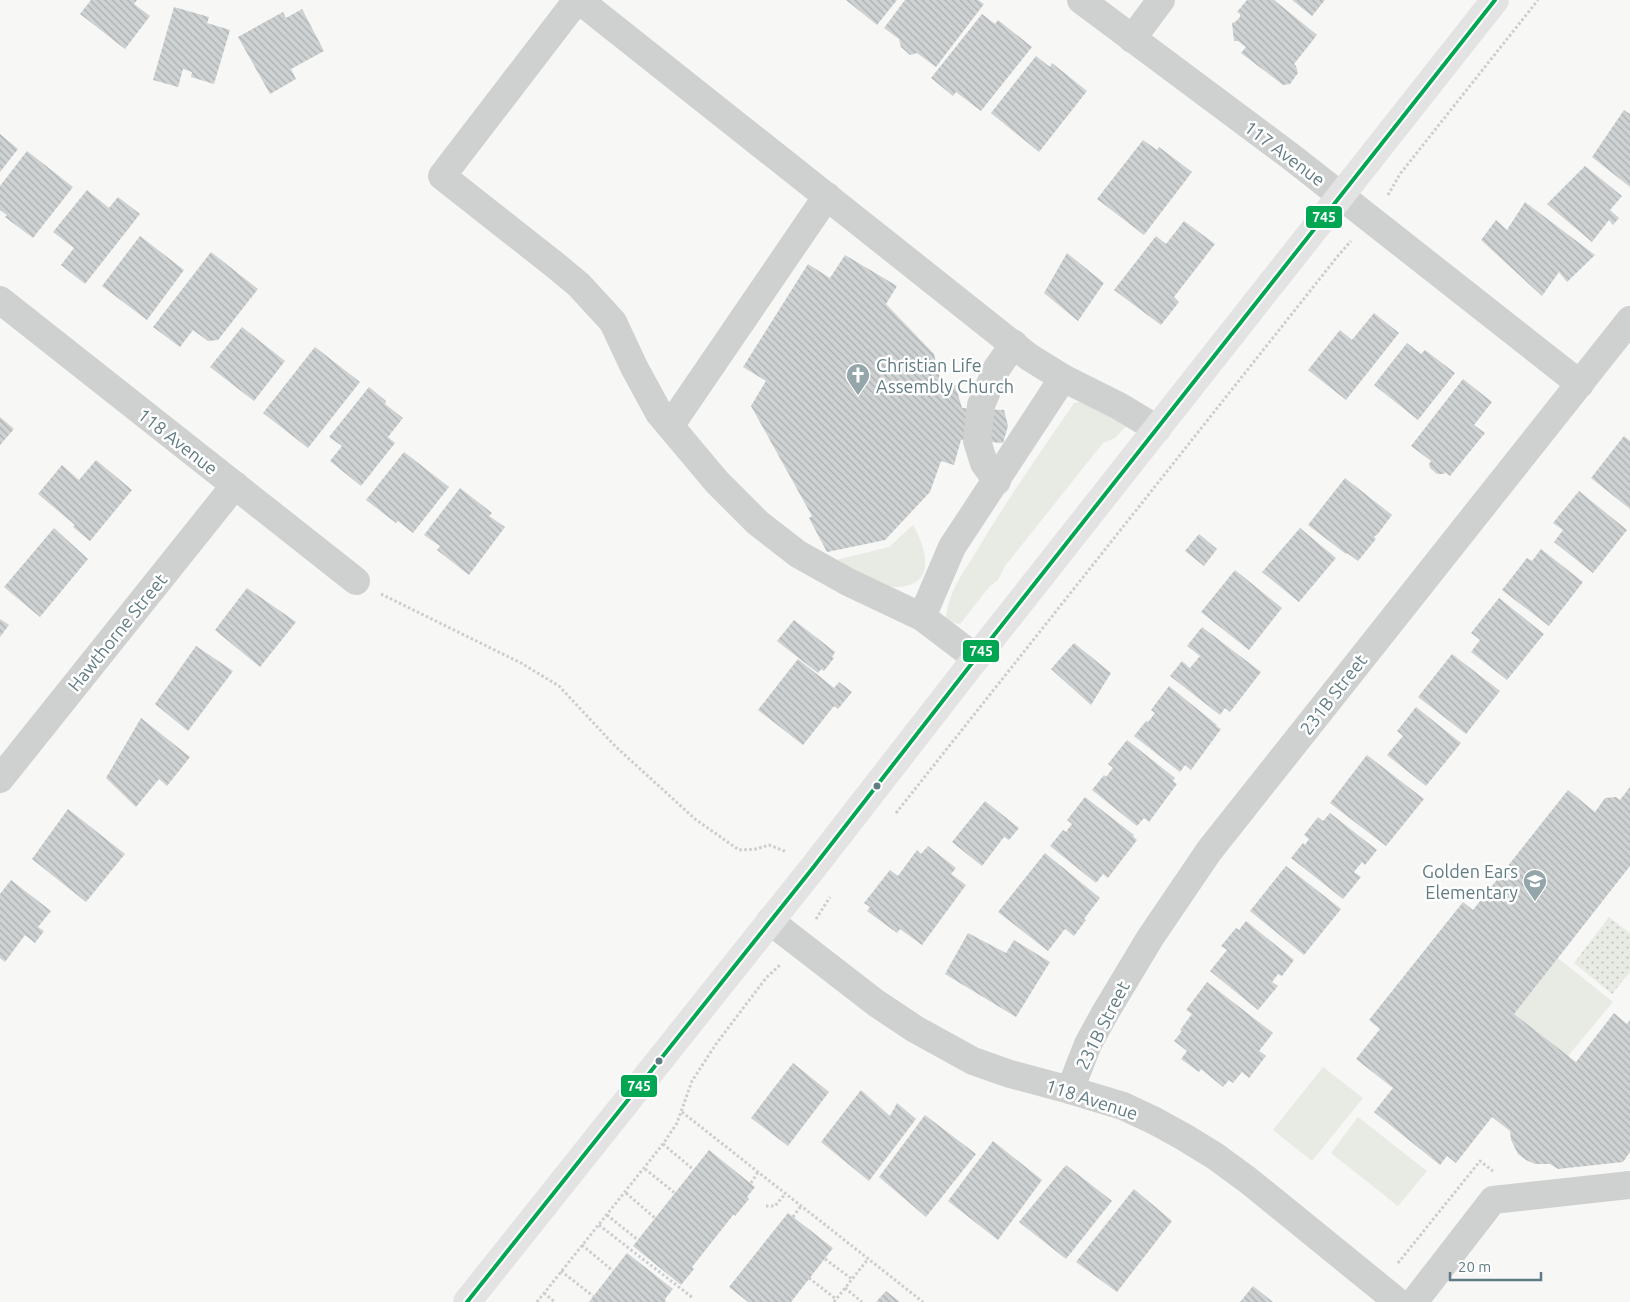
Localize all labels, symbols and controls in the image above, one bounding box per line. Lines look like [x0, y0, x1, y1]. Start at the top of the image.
street label: 117 Avenue [1241, 116, 1329, 190]
line badge: 745 [1305, 205, 1343, 229]
text: 745 [1312, 209, 1336, 225]
place label: Christian Life Assembly Church [876, 355, 1014, 396]
church icon: Christian Life Assembly Church [845, 362, 871, 396]
street label: 118 Avenue [134, 404, 222, 478]
street label: Hawthorne Street [64, 569, 170, 695]
line badge: 745 [962, 639, 1000, 663]
text: 745 [969, 643, 993, 659]
street label: 231B Street [1295, 650, 1371, 738]
unlabelled marker [872, 781, 882, 791]
place label: Golden Ears Elementary [1422, 861, 1518, 902]
school or university icon: Golden Ears Elementary [1522, 868, 1548, 902]
street label: 231B Street [1071, 978, 1133, 1072]
unlabelled marker [654, 1056, 664, 1066]
line badge: 745 [620, 1074, 658, 1098]
street label: 118 Avenue [1044, 1075, 1140, 1123]
text: 745 [627, 1078, 651, 1094]
scale bar [1450, 1250, 1541, 1282]
text: 20 m [1458, 1258, 1491, 1275]

